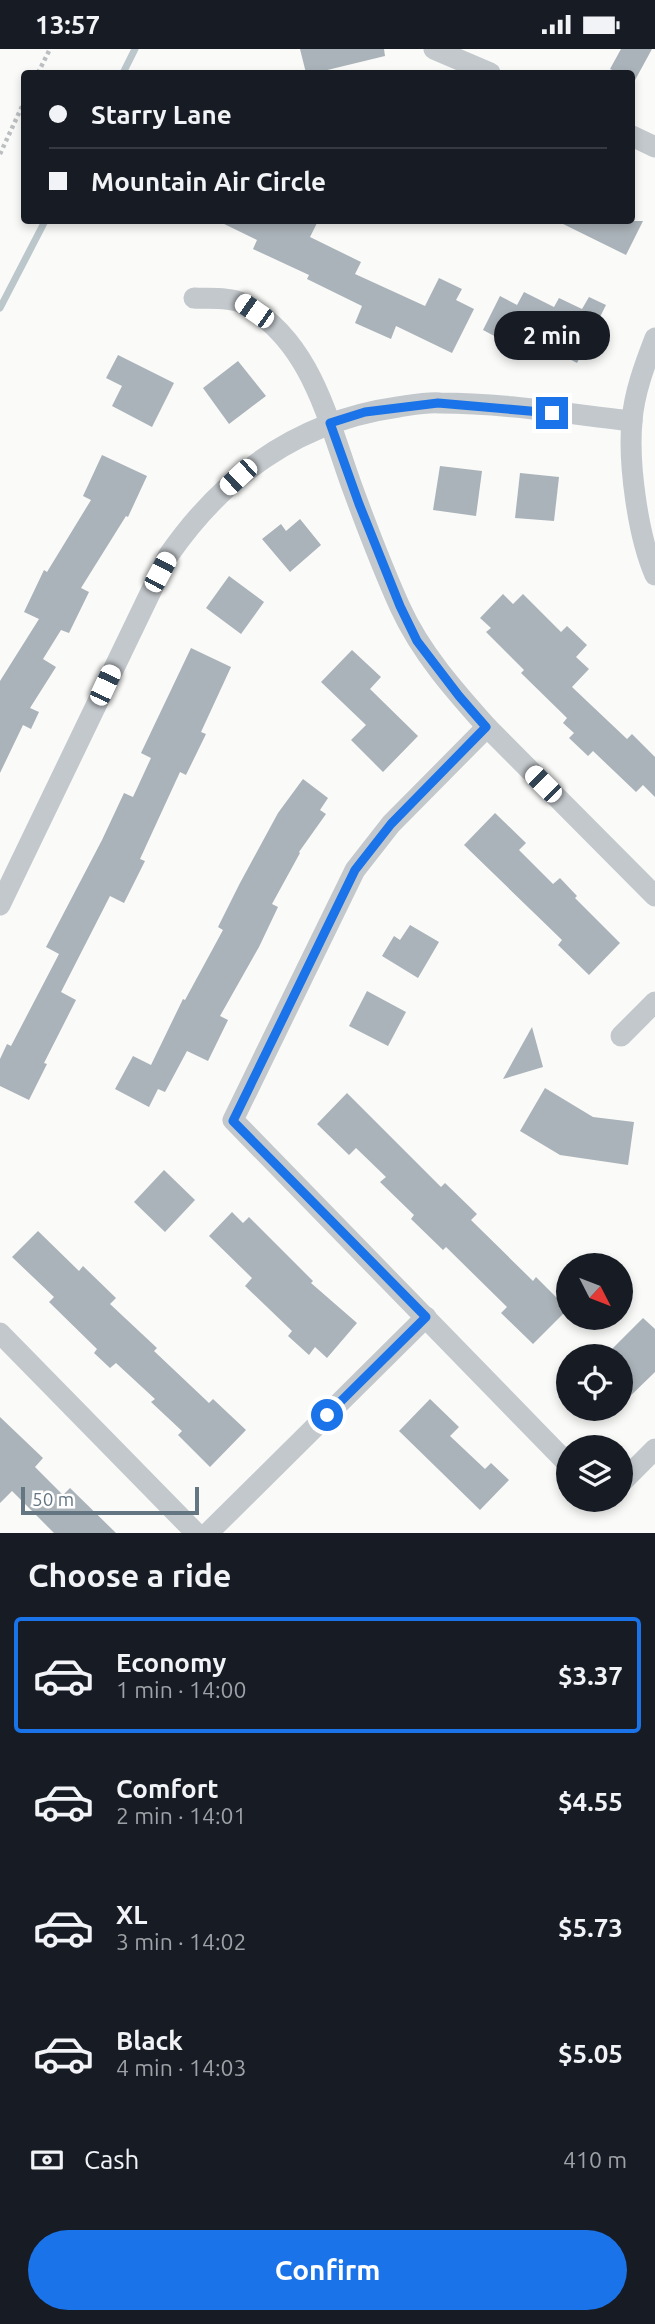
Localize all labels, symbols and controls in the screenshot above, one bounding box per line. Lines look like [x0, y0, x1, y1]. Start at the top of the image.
text: 13:57 [35, 10, 100, 39]
text: Starry Lane [91, 100, 232, 129]
text: Mountain Air Circle [91, 167, 326, 196]
car [231, 290, 278, 332]
callout: 2 min [494, 311, 610, 361]
text: 2 min [523, 323, 581, 348]
route end [536, 397, 568, 429]
car [216, 455, 261, 499]
car [141, 549, 180, 595]
car [87, 662, 124, 708]
car [521, 762, 566, 806]
north arrow [556, 1253, 634, 1330]
map controls [556, 1253, 633, 1512]
button: locate [556, 1344, 633, 1421]
route start [311, 1399, 343, 1431]
button: layers [556, 1435, 633, 1512]
scale bar [21, 1484, 200, 1516]
text: 50 m [32, 1488, 74, 1510]
text: Choose a ride [28, 1557, 231, 1593]
icon: car [32, 1644, 95, 1707]
text: Economy [116, 1648, 226, 1677]
text: $3.37 [558, 1661, 623, 1690]
text: 1 min · 14:00 [116, 1677, 247, 1702]
icon: car [32, 1770, 95, 1833]
text: Comfort [116, 1774, 219, 1803]
text: $4.55 [558, 1787, 623, 1816]
text: 2 min · 14:01 [116, 1803, 247, 1828]
icon: car [32, 1896, 95, 1959]
text: XL [116, 1900, 147, 1929]
text: $5.73 [558, 1913, 623, 1942]
text: 3 min · 14:02 [116, 1929, 247, 1954]
icon: car [32, 2022, 95, 2085]
text: Black [116, 2026, 183, 2055]
text: $5.05 [558, 2039, 623, 2068]
text: 4 min · 14:03 [116, 2055, 247, 2080]
icon: cash [28, 2141, 66, 2179]
text: Cash [84, 2145, 139, 2174]
text: 410 m [563, 2147, 627, 2172]
button: Confirm [28, 2230, 627, 2310]

